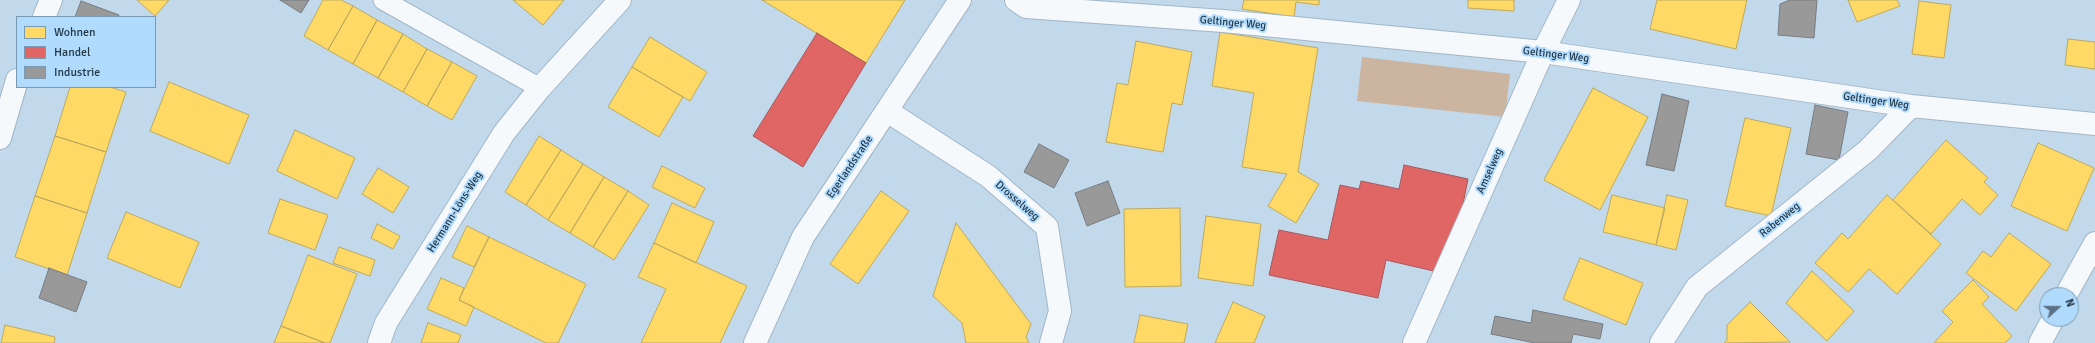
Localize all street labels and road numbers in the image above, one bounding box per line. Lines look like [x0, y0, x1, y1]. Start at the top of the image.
street label: Geltinger Weg [1199, 14, 1267, 32]
street label: Geltinger Weg [1522, 44, 1590, 66]
street label: Geltinger Weg [1842, 90, 1910, 112]
street label: Egerlandstraße [824, 133, 876, 201]
street label: Amselweg [1474, 146, 1506, 196]
street label: Hermann-Löns-Weg [425, 169, 485, 255]
street label: Drosselweg [992, 178, 1042, 224]
street label: Rabenweg [1757, 200, 1803, 240]

